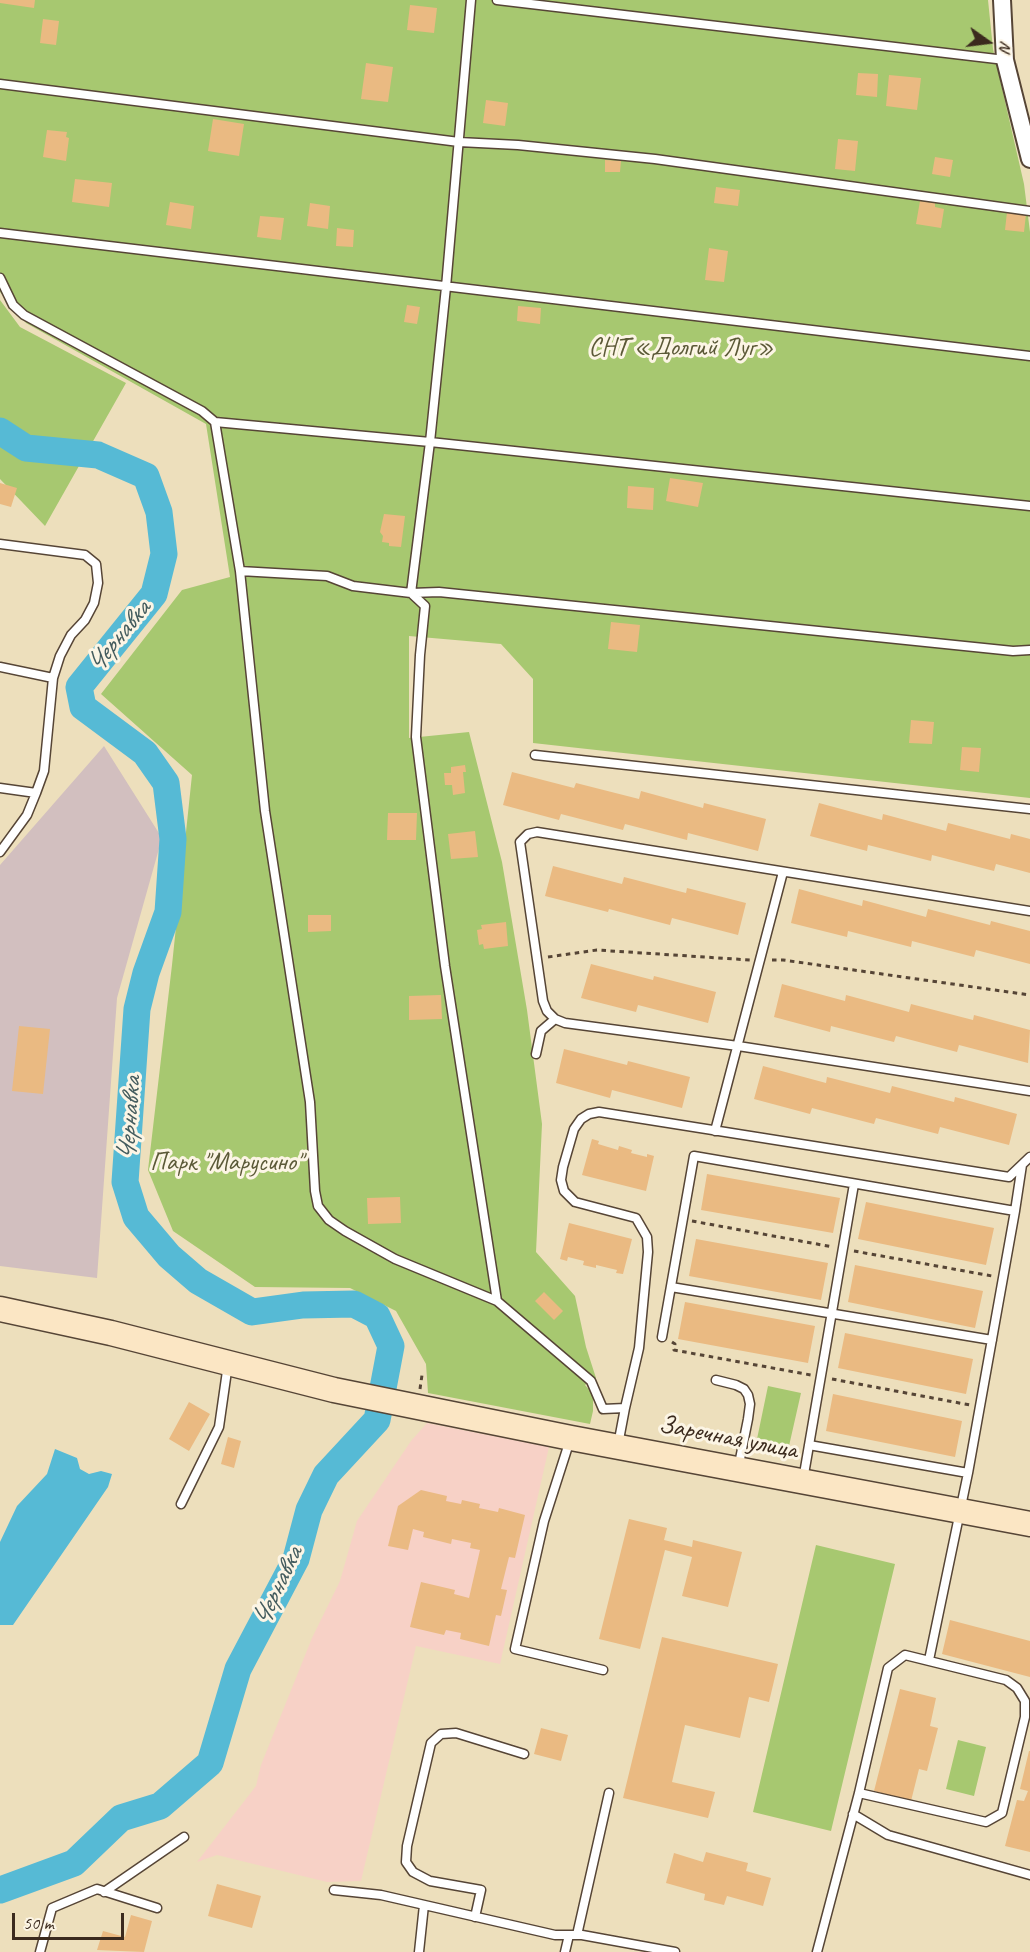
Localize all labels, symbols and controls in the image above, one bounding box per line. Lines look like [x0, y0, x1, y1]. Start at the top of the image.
north arrow [958, 12, 1018, 72]
text: N [995, 39, 1016, 54]
park label: СНТ «Долгий Луг» [588, 332, 774, 364]
water label: Чернавка [80, 594, 158, 680]
water label: Чернавка [111, 1076, 149, 1162]
park label: Парк "Марусино" [150, 1147, 302, 1179]
street label: Заречная улица [656, 1409, 800, 1467]
water label: Чернавка [246, 1542, 310, 1632]
scale bar [15, 1901, 128, 1939]
text: 50 m [23, 1912, 54, 1934]

